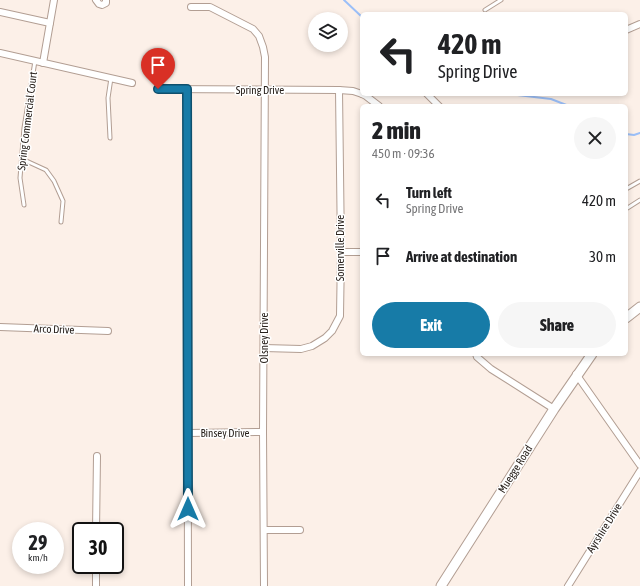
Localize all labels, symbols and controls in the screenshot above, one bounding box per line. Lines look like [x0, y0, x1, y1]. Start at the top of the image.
map controls [308, 12, 348, 52]
button: layers [308, 12, 348, 52]
icon: left [372, 28, 424, 80]
text: 420 m [438, 28, 501, 60]
pin [141, 48, 175, 89]
icon: arrive [147, 54, 169, 76]
text: Spring Drive [438, 61, 517, 82]
street label: Spring Commercial Court [15, 71, 39, 171]
street label: Spring Drive [236, 84, 284, 96]
text: 2 min [372, 117, 421, 144]
button: close [574, 117, 616, 159]
text: 450 m · 09:36 [372, 146, 435, 161]
text: Turn left [406, 184, 452, 201]
icon: left [372, 189, 394, 211]
text: 420 m [582, 192, 616, 209]
text: Spring Drive [406, 201, 463, 216]
street label: Somerville Drive [334, 215, 346, 281]
icon: arrive [372, 245, 394, 267]
text: Arrive at destination [406, 248, 517, 265]
text: 30 m [589, 248, 616, 265]
button: Exit [372, 302, 490, 348]
button: Share [498, 302, 616, 348]
street label: Olsney Drive [258, 313, 270, 363]
street label: Arco Drive [33, 322, 75, 336]
street label: Binsey Drive [200, 427, 250, 439]
street label: Muegge Road [496, 443, 534, 495]
position arrow [167, 488, 209, 530]
street label: Ayrshire Drive [584, 501, 624, 555]
speed limit sign: 30 [72, 522, 124, 574]
text: 29 [29, 531, 47, 554]
text: km/h [28, 552, 48, 563]

